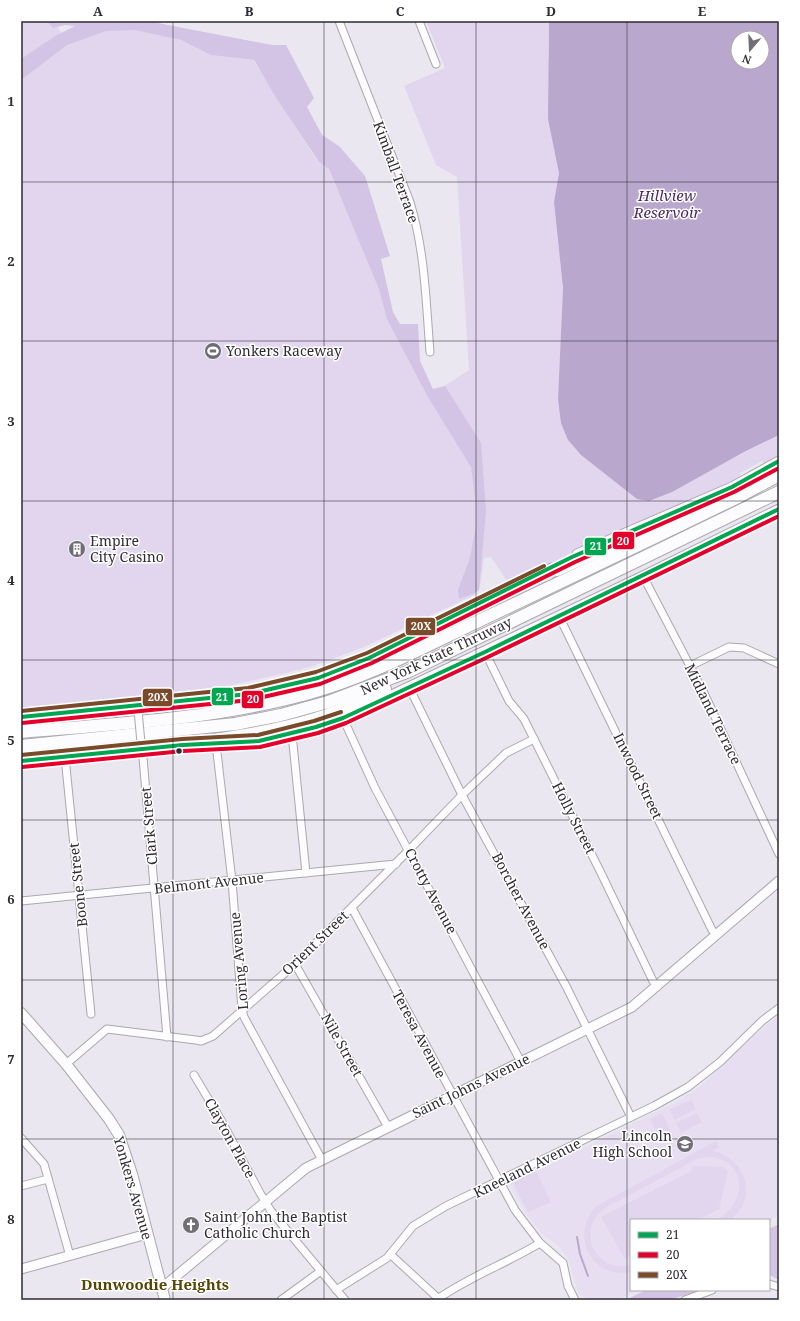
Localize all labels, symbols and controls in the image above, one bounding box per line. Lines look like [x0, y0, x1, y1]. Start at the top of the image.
text: A [93, 2, 103, 20]
text: B [245, 2, 254, 20]
text: C [396, 2, 405, 20]
text: D [546, 2, 556, 20]
text: E [698, 2, 707, 20]
north arrow [730, 30, 770, 70]
text: N [740, 51, 753, 68]
text: 1 [7, 92, 15, 110]
street label: Kimball Terrace [369, 118, 424, 225]
water label: Hillview Reservoir [633, 185, 701, 222]
text: 2 [7, 252, 15, 270]
sports icon: Yonkers Raceway [203, 341, 223, 361]
place label: Yonkers Raceway [225, 341, 342, 360]
text: 3 [7, 412, 15, 430]
place label: Empire City Casino [90, 531, 164, 566]
line badge: 20 [612, 531, 635, 550]
text: 20 [617, 533, 629, 548]
line badge: 21 [584, 537, 607, 556]
text: 21 [590, 538, 602, 553]
building icon: Empire City Casino [67, 539, 87, 559]
text: 4 [7, 571, 15, 589]
street label: New York State Thruway [357, 612, 515, 699]
line badge: 20X [405, 617, 436, 636]
text: 20X [411, 618, 431, 633]
street label: Midland Terrace [681, 660, 746, 767]
line badge: 21 [211, 687, 234, 706]
line badge: 20X [142, 688, 173, 707]
text: 20X [148, 689, 168, 704]
text: 21 [216, 689, 228, 704]
line badge: 20 [241, 690, 264, 709]
text: 20 [247, 691, 259, 706]
street label: Inwood Street [609, 730, 668, 822]
text: 5 [7, 731, 15, 749]
unlabelled marker [174, 746, 184, 756]
street label: Holly Street [548, 779, 601, 857]
street label: Clark Street [136, 786, 161, 866]
street label: Boone Street [64, 842, 91, 928]
street label: Crotty Avenue [401, 844, 462, 937]
street label: Borcher Avenue [488, 849, 555, 953]
street label: Belmont Avenue [153, 867, 265, 898]
text: 6 [7, 890, 15, 908]
street label: Orient Street [277, 906, 352, 979]
street label: Loring Avenue [225, 911, 252, 1011]
street label: Teresa Avenue [388, 986, 451, 1081]
street label: Nile Street [317, 1010, 368, 1080]
street label: Saint Johns Avenue [409, 1049, 533, 1122]
text: 7 [7, 1050, 15, 1068]
street label: Clayton Place [201, 1094, 260, 1181]
place label: Lincoln High School [592, 1126, 673, 1161]
street label: Yonkers Avenue [109, 1133, 157, 1242]
street label: Kneeland Avenue [470, 1133, 584, 1202]
school or university icon: Lincoln High School [675, 1134, 695, 1154]
place label: Saint John the Baptist Catholic Church [204, 1207, 348, 1242]
text: 8 [7, 1210, 15, 1228]
church icon: Saint John the Baptist Catholic Church [181, 1215, 201, 1235]
legend [630, 1219, 770, 1291]
text: 21 [666, 1226, 679, 1243]
text: 20 [666, 1246, 680, 1263]
text: 20X [666, 1266, 687, 1283]
district label: Dunwoodie Heights [81, 1274, 229, 1294]

